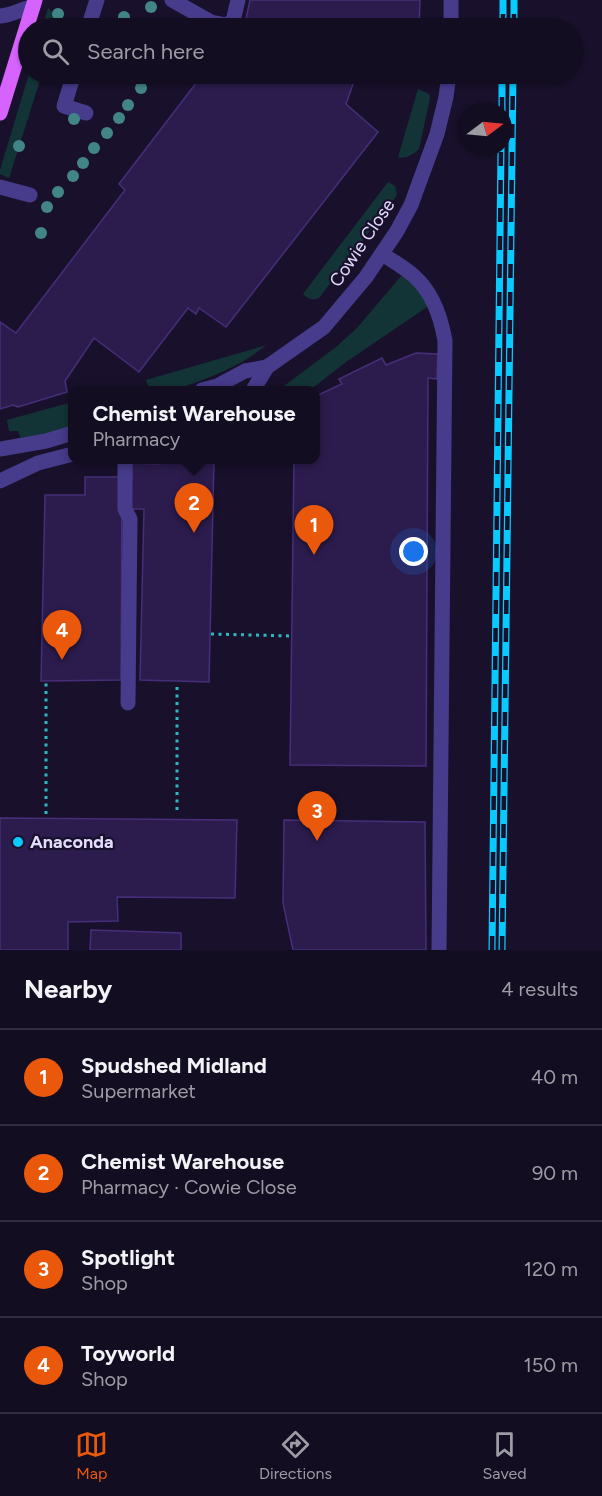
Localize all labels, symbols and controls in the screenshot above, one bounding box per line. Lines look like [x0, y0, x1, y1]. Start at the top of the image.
search box [18, 18, 584, 84]
icon: search [39, 35, 72, 68]
text: Search here [87, 38, 205, 65]
north arrow [458, 102, 512, 156]
street label: Cowie Close [325, 195, 400, 291]
popup [68, 386, 320, 464]
text: Chemist Warehouse [92, 400, 296, 427]
text: Pharmacy [92, 427, 180, 451]
pin: 2 [174, 484, 214, 533]
pin: 1 [294, 506, 334, 555]
your location [399, 537, 428, 566]
pin: 4 [42, 610, 82, 660]
pin: 3 [298, 792, 336, 841]
place label: Anaconda [30, 831, 113, 853]
marker: Anaconda [11, 835, 25, 849]
text: Nearby [24, 973, 112, 1005]
text: 4 results [501, 977, 578, 1001]
text: Spudshed Midland [81, 1052, 267, 1079]
text: 1 [39, 1065, 48, 1089]
text: 40 m [531, 1065, 578, 1089]
text: Supermarket [81, 1079, 196, 1103]
text: Chemist Warehouse [81, 1148, 284, 1175]
text: 2 [38, 1161, 49, 1185]
text: 90 m [532, 1161, 578, 1185]
text: Pharmacy · Cowie Close [81, 1175, 297, 1199]
text: Spotlight [81, 1244, 175, 1271]
text: 3 [38, 1257, 49, 1281]
text: 120 m [524, 1257, 578, 1281]
text: Shop [81, 1271, 128, 1295]
text: Toyworld [81, 1340, 175, 1367]
text: 4 [37, 1353, 50, 1377]
text: 150 m [523, 1353, 578, 1377]
text: Shop [81, 1367, 128, 1391]
tab: Map [75, 1428, 108, 1483]
tab: Directions [259, 1428, 332, 1483]
tab: Saved [483, 1428, 527, 1483]

